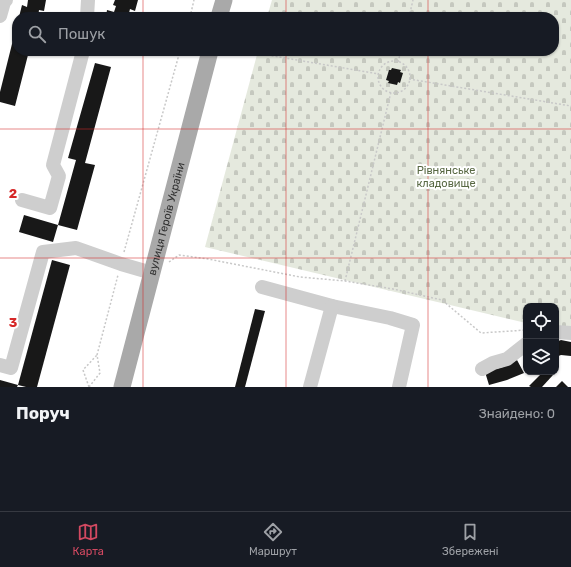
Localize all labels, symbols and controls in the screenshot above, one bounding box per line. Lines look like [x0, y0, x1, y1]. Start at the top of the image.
search box [12, 12, 559, 56]
icon: search [26, 23, 48, 45]
text: Пошук [58, 25, 105, 43]
street label: вулиця Героїв України [146, 161, 188, 277]
park label: Рівнянське кладовище [416, 164, 476, 190]
text: 2 [9, 186, 17, 201]
map controls [523, 303, 559, 375]
button: locate [523, 303, 559, 339]
text: 3 [9, 315, 18, 330]
button: layers [523, 339, 559, 375]
text: Поруч [16, 403, 70, 423]
text: Знайдено: 0 [479, 406, 555, 421]
tab: Карта [73, 521, 104, 558]
tab: Маршрут [249, 521, 297, 558]
tab: Збережені [442, 521, 498, 558]

